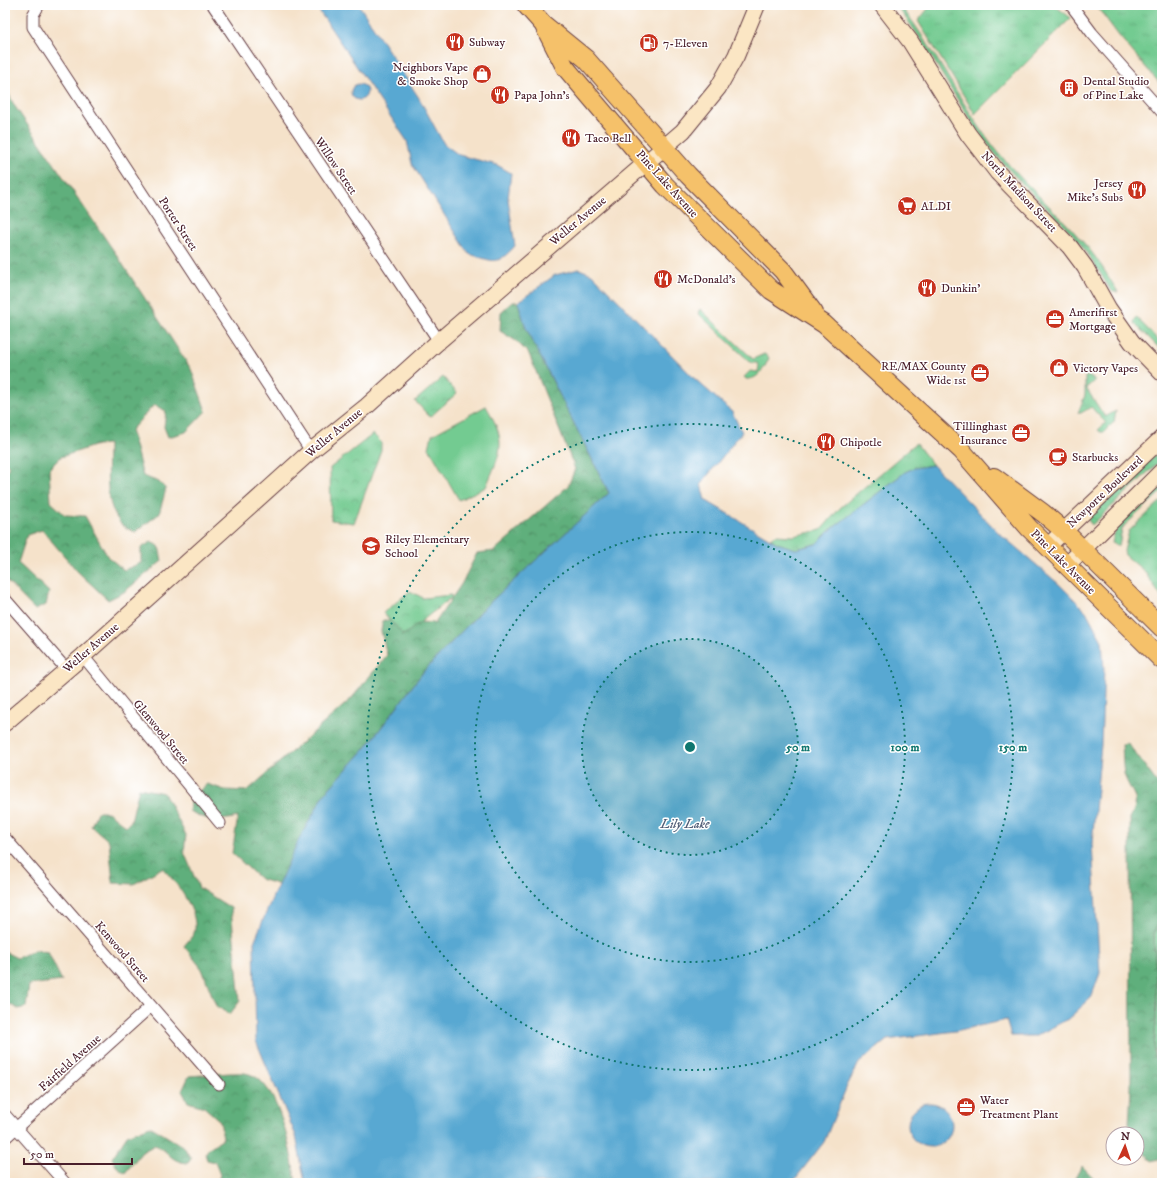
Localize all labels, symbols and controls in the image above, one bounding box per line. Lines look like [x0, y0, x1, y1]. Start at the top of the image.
restaurant icon: Subway [444, 31, 466, 53]
fuel station icon: 7-Eleven [638, 32, 660, 54]
place label: Subway [469, 35, 505, 50]
place label: 7-Eleven [663, 36, 708, 51]
place label: Neighbors Vape & Smoke Shop [393, 60, 468, 89]
shop icon: Neighbors Vape & Smoke Shop [471, 63, 493, 85]
place label: Dental Studio of Pine Lake [1083, 74, 1149, 103]
building icon: Dental Studio of Pine Lake [1058, 77, 1080, 99]
restaurant icon: Papa John's [489, 84, 511, 106]
place label: Papa John's [514, 88, 569, 103]
restaurant icon: Taco Bell [560, 127, 582, 149]
place label: Taco Bell [585, 131, 632, 146]
street label: Willow Street [311, 134, 361, 198]
street label: Pine Lake Avenue [633, 147, 701, 221]
street label: North Madison Street [978, 149, 1060, 236]
place label: Jersey Mike's Subs [1067, 176, 1123, 205]
restaurant icon: Jersey Mike's Subs [1126, 179, 1148, 201]
street label: Weller Avenue [546, 193, 609, 250]
street label: Porter Street [155, 194, 201, 254]
supermarket icon: ALDI [896, 195, 918, 217]
place label: ALDI [921, 199, 951, 214]
restaurant icon: McDonald's [652, 268, 674, 290]
place label: McDonald's [677, 272, 736, 287]
restaurant icon: Dunkin' [916, 277, 938, 299]
place label: Dunkin' [941, 281, 980, 296]
place label: Amerifirst Mortgage [1069, 305, 1117, 334]
office icon: Amerifirst Mortgage [1044, 308, 1066, 330]
shop icon: Victory Vapes [1048, 357, 1070, 379]
place label: RE/MAX County Wide 1st [881, 359, 966, 388]
place label: Victory Vapes [1072, 361, 1138, 376]
office icon: RE/MAX County Wide 1st [969, 362, 991, 384]
street label: Weller Avenue [302, 405, 365, 462]
place label: Tillinghast Insurance [953, 419, 1007, 448]
office icon: Tillinghast Insurance [1010, 422, 1032, 444]
restaurant icon: Chipotle [815, 431, 837, 453]
place label: Chipotle [840, 435, 882, 450]
cafe icon: Starbucks [1047, 446, 1069, 468]
place label: Starbucks [1072, 450, 1118, 465]
street label: Newporte Boulevard [1064, 453, 1146, 531]
street label: Pine Lake Avenue [1027, 526, 1099, 598]
place label: Riley Elementary School [385, 532, 469, 561]
school or university icon: Riley Elementary School [360, 535, 382, 557]
street label: Weller Avenue [59, 620, 122, 677]
street label: Glenwood Street [130, 697, 192, 767]
centre of rings [683, 740, 697, 754]
text: 50 m [785, 740, 810, 755]
text: 100 m [891, 740, 919, 755]
text: 150 m [999, 740, 1027, 755]
water label: Lily Lake [660, 816, 710, 832]
street label: Kenwood Street [91, 918, 153, 986]
street label: Fairfield Avenue [36, 1031, 104, 1095]
place label: Water Treatment Plant [979, 1093, 1059, 1122]
office icon: Water Treatment Plant [955, 1096, 977, 1118]
north arrow [1105, 1126, 1145, 1166]
text: N [1121, 1130, 1130, 1144]
scale bar [24, 1140, 132, 1166]
text: 50 m [30, 1147, 54, 1162]

